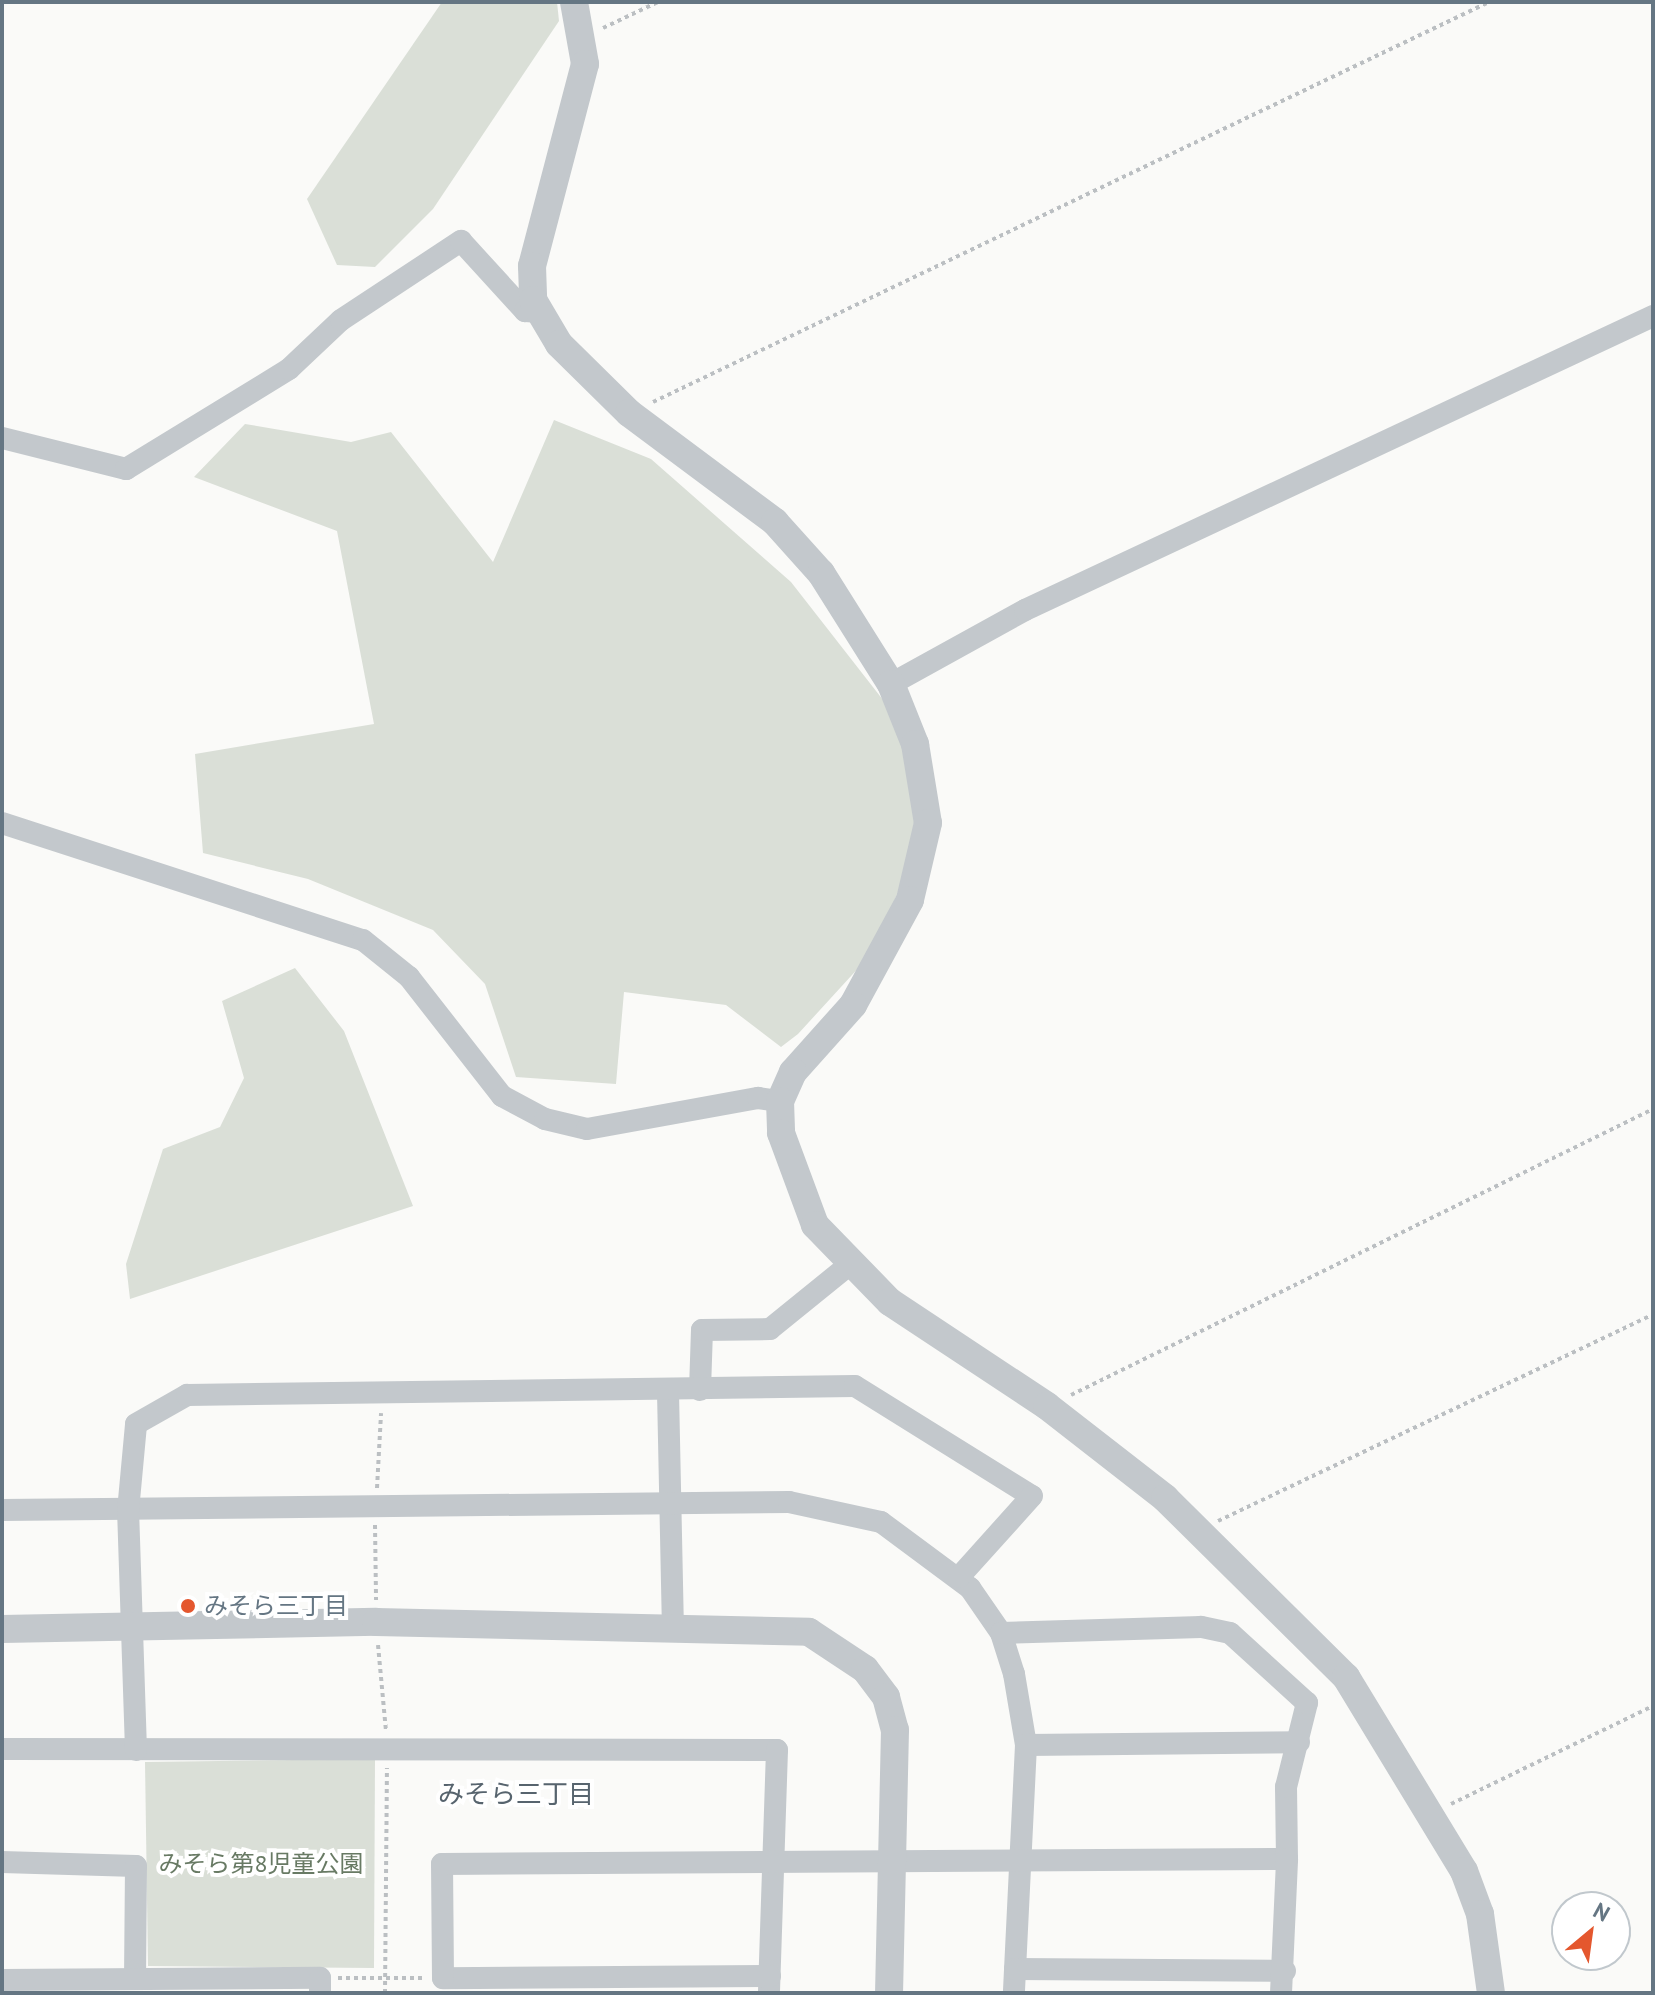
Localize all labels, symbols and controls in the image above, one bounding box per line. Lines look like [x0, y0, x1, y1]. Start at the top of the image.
place label: みそら三丁目 [204, 1592, 348, 1620]
marker: みそら三丁目 [179, 1597, 197, 1615]
district label: みそら三丁目 [438, 1778, 594, 1810]
park label: みそら第8児童公園 [158, 1850, 364, 1878]
north arrow [1551, 1891, 1631, 1971]
text: N [1589, 1896, 1615, 1928]

